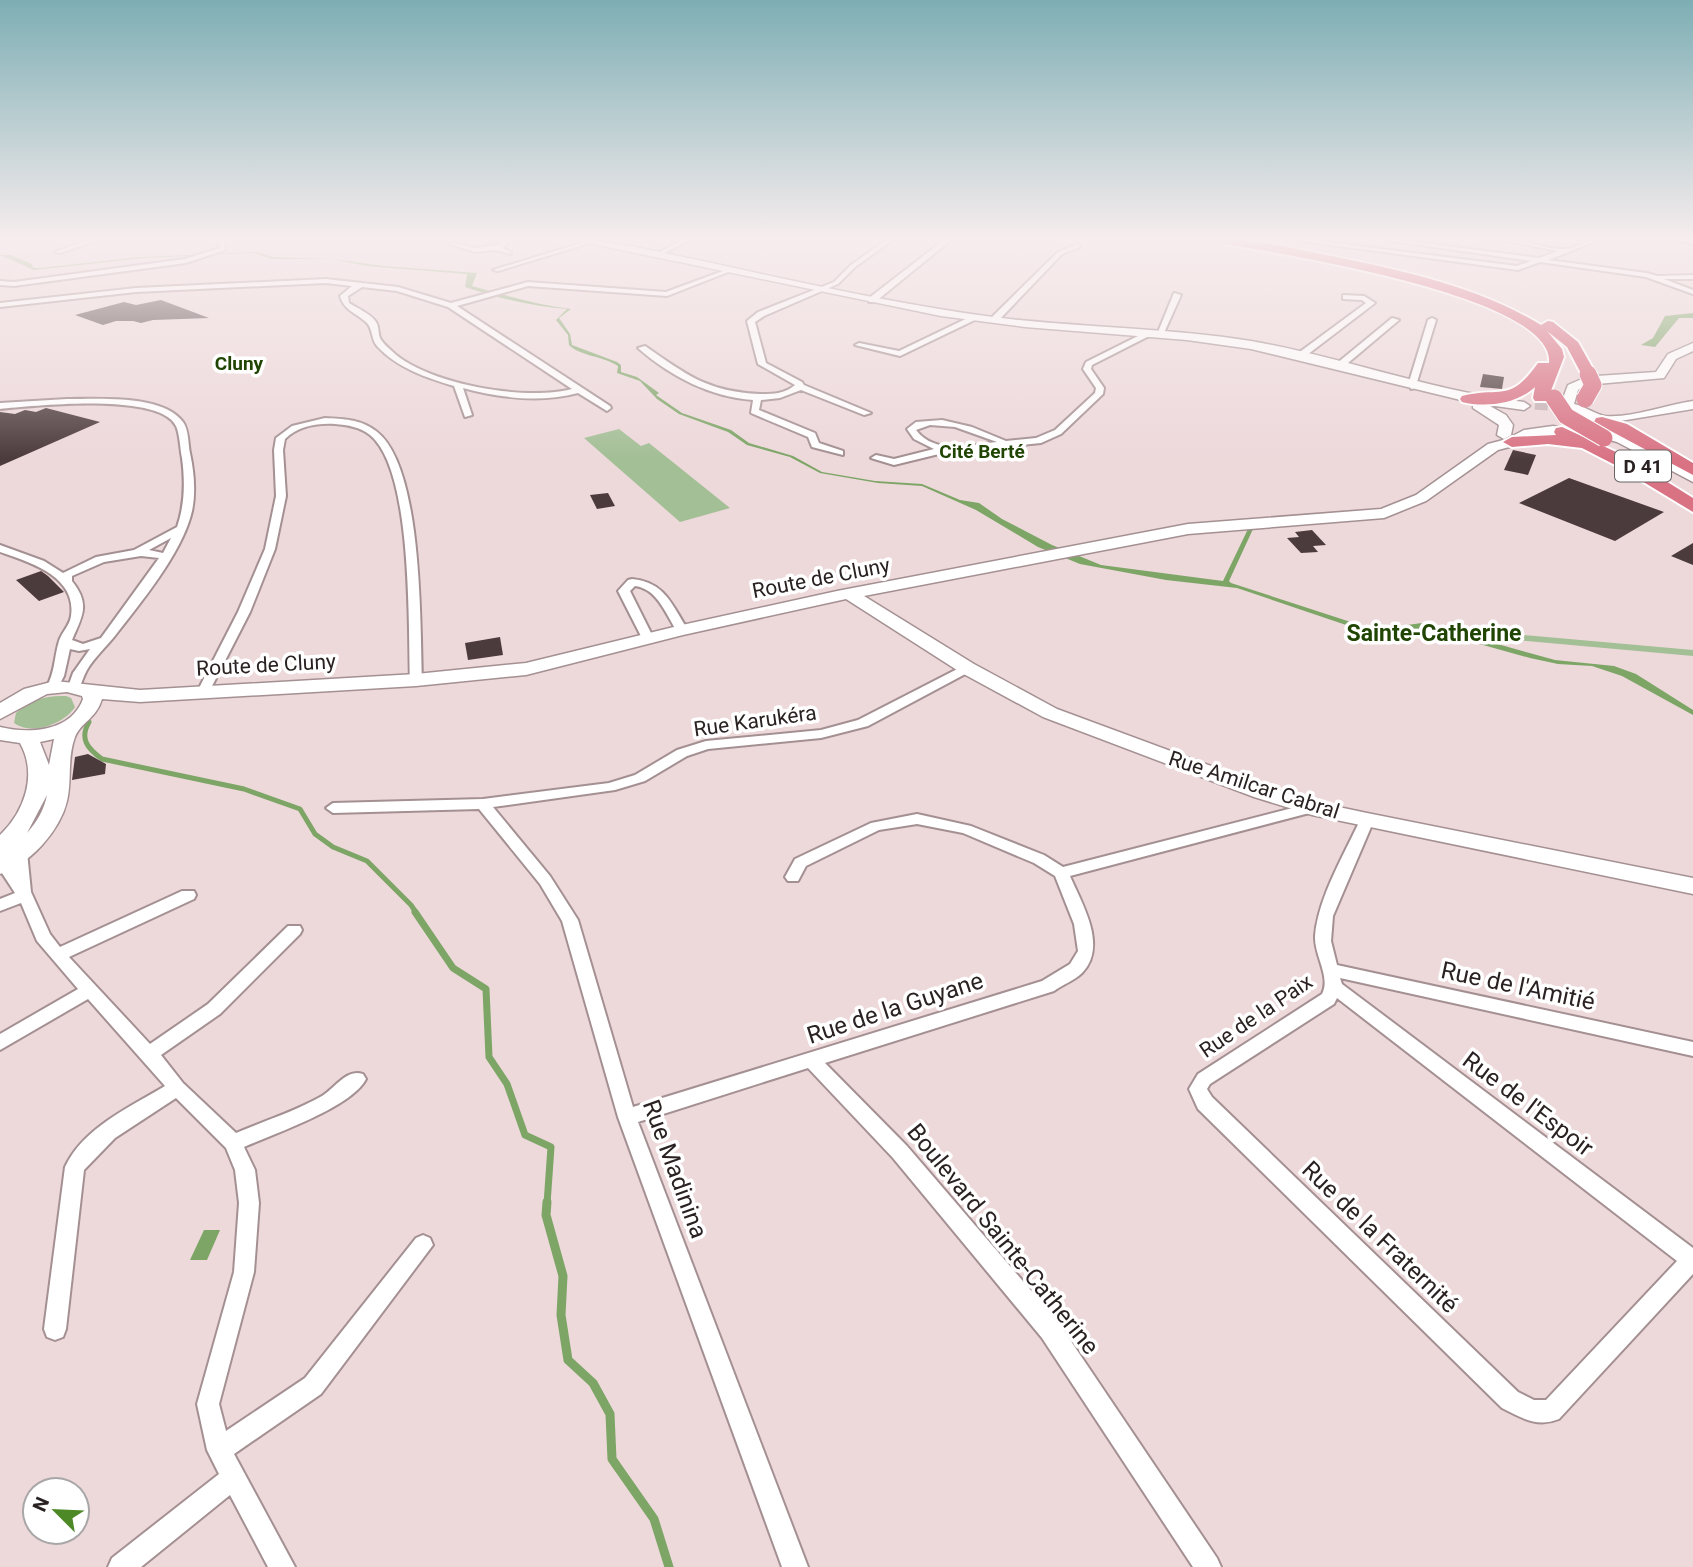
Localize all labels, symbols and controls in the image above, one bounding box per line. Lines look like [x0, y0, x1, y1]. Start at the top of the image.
district label: Cluny [215, 352, 264, 375]
district label: Cité Berté [939, 440, 1025, 463]
road number: D 41 [1615, 450, 1671, 481]
street label: Route de Cluny [750, 553, 892, 603]
district label: Sainte-Catherine [1347, 620, 1521, 647]
street label: Route de Cluny [196, 649, 336, 681]
street label: Rue Karukéra [692, 700, 818, 742]
street label: Rue Amilcar Cabral [1166, 746, 1342, 824]
street label: Rue de l'Amitié [1439, 956, 1597, 1016]
street label: Rue de la Guyane [803, 966, 987, 1050]
street label: Rue de la Paix [1195, 969, 1317, 1063]
street label: Rue de l'Espoir [1457, 1046, 1599, 1162]
street label: Rue Madinina [637, 1096, 713, 1242]
street label: Boulevard Sainte-Catherine [901, 1118, 1105, 1360]
street label: Rue de la Fraternité [1296, 1155, 1464, 1319]
north arrow [21, 1476, 91, 1546]
text: N [28, 1493, 54, 1515]

